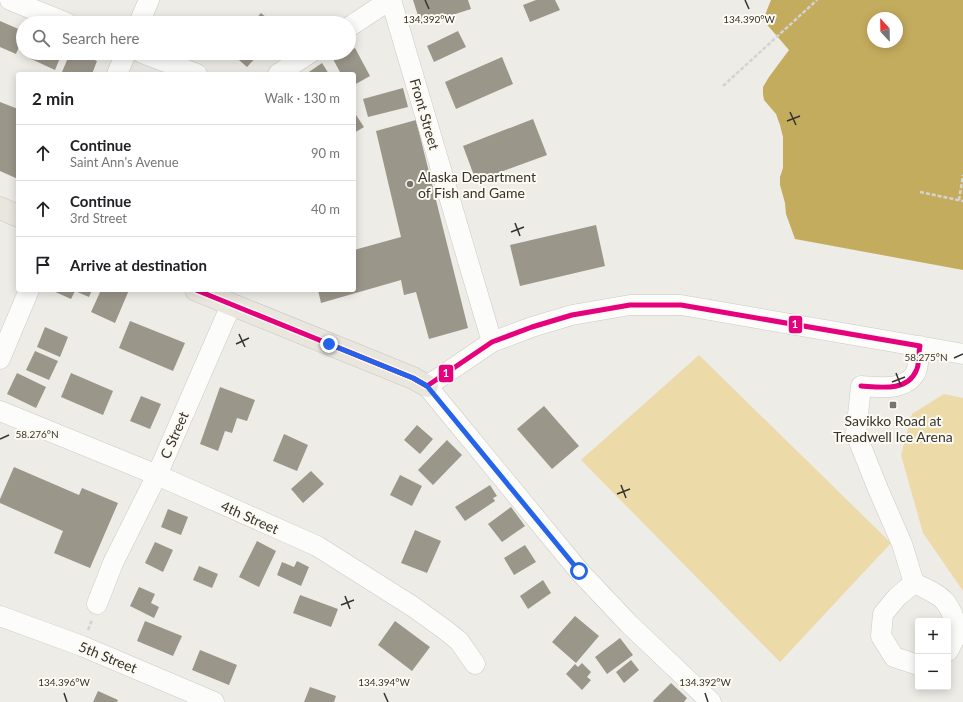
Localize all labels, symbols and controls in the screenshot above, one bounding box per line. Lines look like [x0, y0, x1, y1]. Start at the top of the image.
north arrow [867, 12, 903, 48]
text: 134.392°W [403, 13, 455, 25]
text: 134.390°W [723, 13, 775, 25]
search box [16, 16, 356, 60]
icon: search [30, 27, 52, 49]
text: Search here [62, 29, 139, 47]
street label: Front Street [407, 76, 443, 152]
text: 2 min [32, 88, 74, 109]
text: Walk · 130 m [264, 90, 340, 106]
text: Continue [70, 136, 131, 154]
icon: ahead [32, 142, 54, 164]
text: 90 m [311, 145, 340, 161]
text: Saint Ann's Avenue [70, 154, 179, 170]
place label: Alaska Department of Fish and Game [418, 168, 536, 201]
marker: Alaska Department of Fish and Game [405, 179, 415, 189]
text: Continue [70, 192, 131, 210]
icon: ahead [32, 198, 54, 220]
text: 40 m [311, 201, 340, 217]
text: 3rd Street [70, 210, 127, 226]
icon: arrive [32, 254, 54, 276]
text: Arrive at destination [70, 256, 207, 274]
line badge: 1 [788, 315, 803, 334]
text: 1 [792, 317, 798, 330]
route end [320, 335, 338, 353]
text: 58.275°N [904, 351, 948, 363]
line badge: 1 [438, 364, 454, 383]
text: 1 [443, 366, 449, 379]
marker: Savikko Road at Treadwell Ice Arena [888, 400, 898, 410]
street label: C Street [156, 409, 192, 461]
place label: Savikko Road at Treadwell Ice Arena [833, 412, 953, 445]
text: 58.276°N [15, 428, 59, 440]
street label: 4th Street [218, 497, 282, 537]
route start [570, 562, 588, 580]
map controls [915, 618, 951, 690]
button: + [915, 618, 951, 654]
street label: 5th Street [76, 638, 140, 676]
button: − [915, 654, 951, 690]
text: 134.396°W [38, 676, 90, 688]
text: 134.394°W [358, 676, 410, 688]
text: 134.392°W [679, 676, 731, 688]

